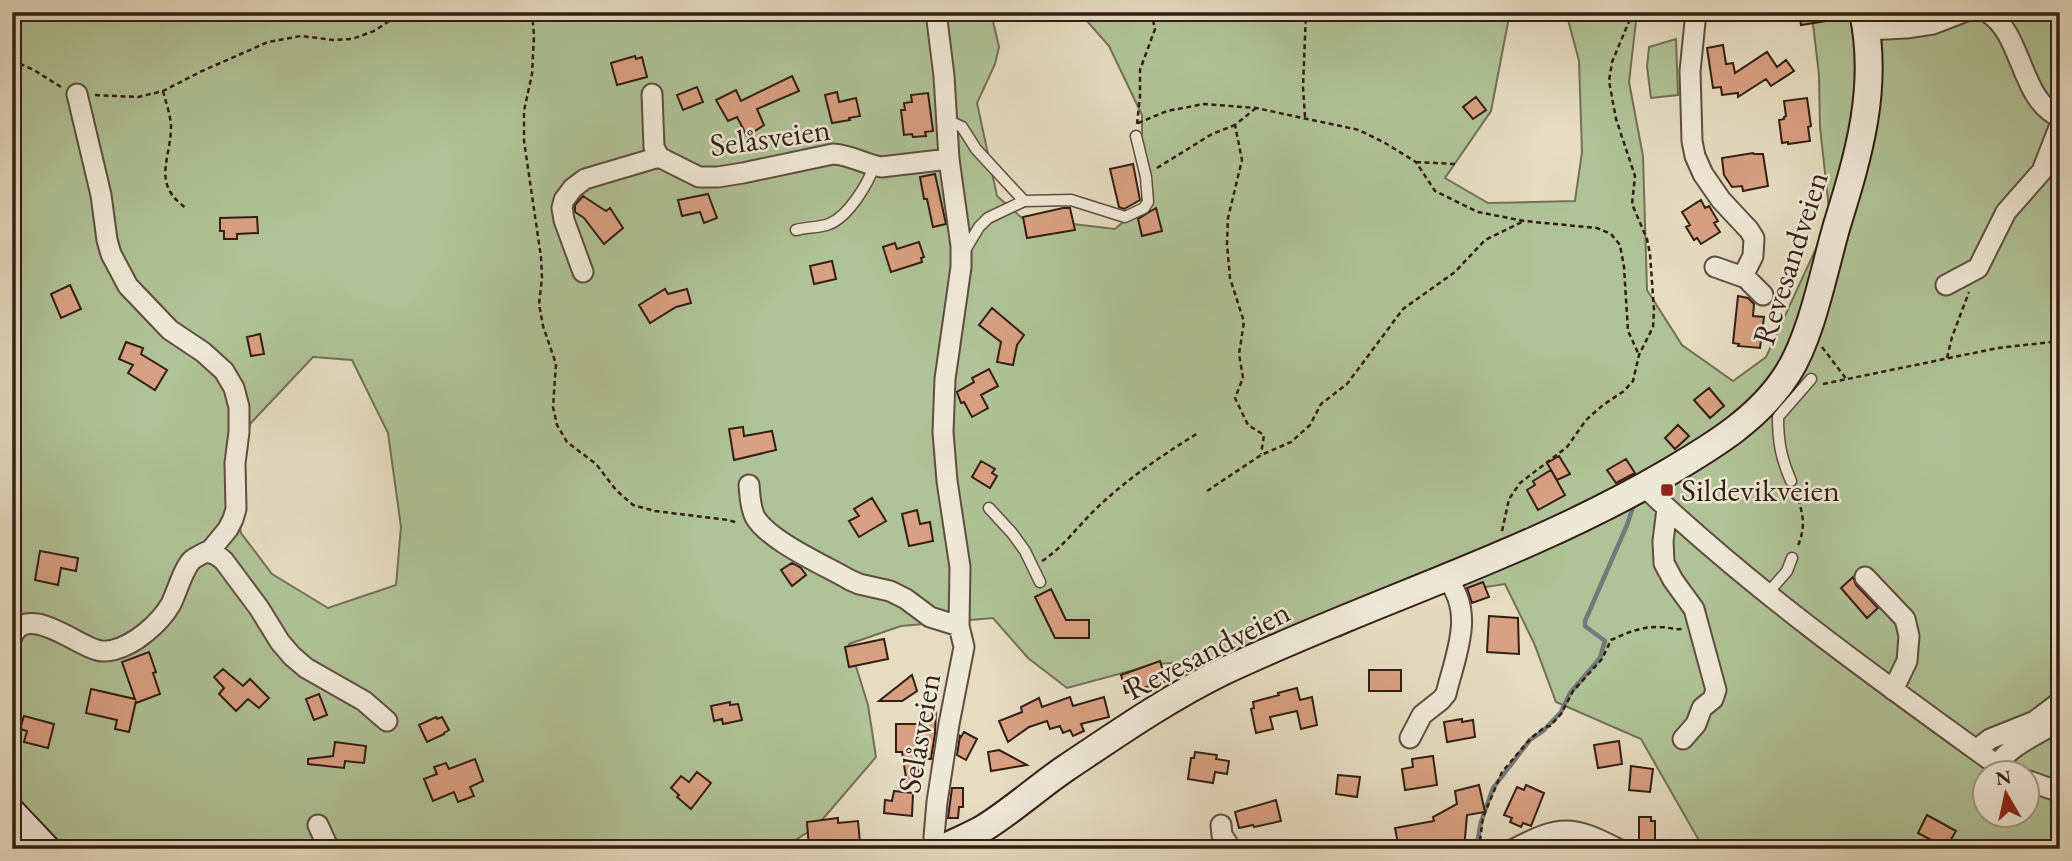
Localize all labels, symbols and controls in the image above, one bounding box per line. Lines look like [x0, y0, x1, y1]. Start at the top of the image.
street label: Selåsveien [707, 108, 833, 166]
street label: Revesandveien [1742, 166, 1838, 350]
place label: Sildevikveien [1681, 469, 1840, 511]
marker: Sildevikveien [1659, 482, 1675, 498]
street label: Revesandveien [1117, 590, 1297, 710]
street label: Selåsveien [888, 670, 950, 796]
north arrow [1970, 760, 2040, 830]
text: N [1994, 764, 2014, 791]

